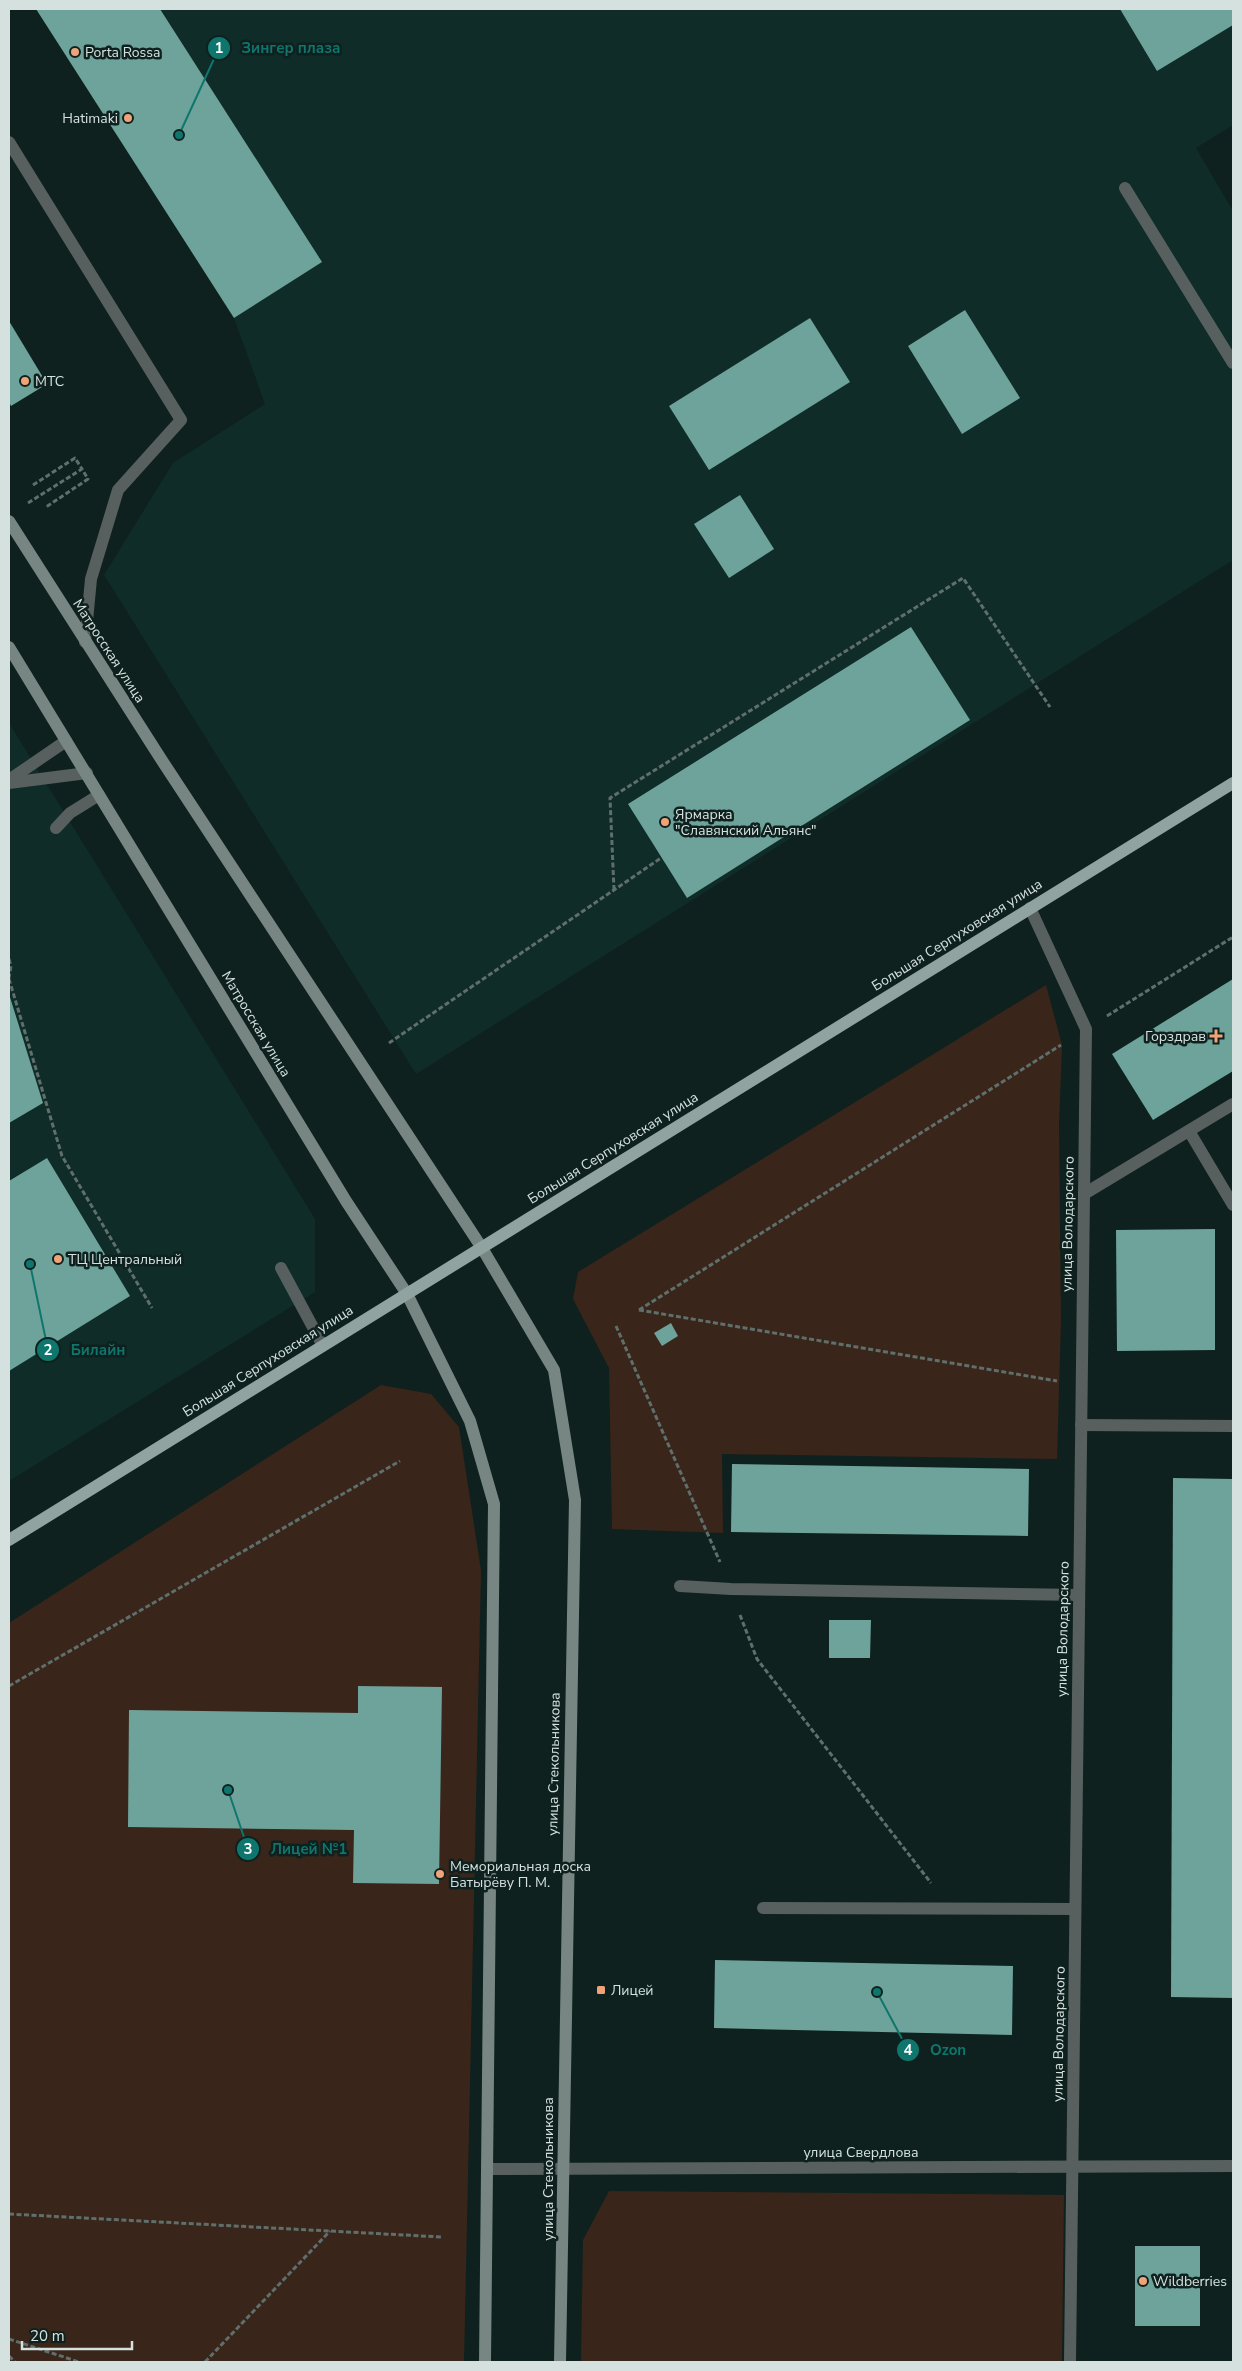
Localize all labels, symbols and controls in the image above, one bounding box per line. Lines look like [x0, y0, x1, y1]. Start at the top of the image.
callout: Зингер плаза [206, 33, 350, 63]
text: 1 [214, 38, 224, 58]
text: Зингер плаза [242, 38, 340, 58]
place label: Porta Rossa [85, 43, 161, 62]
marker: Porta Rossa [69, 46, 81, 58]
place label: Hatimaki [62, 109, 118, 128]
marker: Hatimaki [122, 112, 134, 124]
place label: МТС [35, 372, 64, 391]
marker: МТС [19, 375, 31, 387]
street label: Матросская улица [68, 595, 150, 707]
place label: Ярмарка "Славянский Альянс" [675, 805, 817, 840]
marker: Ярмарка "Славянский Альянс" [659, 816, 671, 828]
street label: Большая Серпуховская улица [868, 875, 1046, 995]
street label: Матросская улица [217, 968, 295, 1080]
place label: Горздрав [1145, 1027, 1206, 1046]
marker: Горздрав [1210, 1030, 1222, 1042]
street label: Большая Серпуховская улица [524, 1088, 702, 1208]
street label: улица Володарского [1057, 1156, 1079, 1292]
place label: ТЦ Центральный [68, 1250, 182, 1269]
marker: ТЦ Центральный [52, 1253, 64, 1265]
street label: Большая Серпуховская улица [179, 1301, 357, 1421]
callout: Билайн [35, 1335, 135, 1365]
text: 2 [43, 1340, 53, 1360]
text: Билайн [71, 1340, 125, 1360]
street label: улица Володарского [1052, 1561, 1074, 1697]
street label: улица Стекольникова [543, 1692, 565, 1836]
callout: Лицeй №1 [235, 1834, 357, 1864]
text: 3 [243, 1839, 253, 1859]
text: Лицeй №1 [271, 1839, 347, 1859]
place label: Мемориальная доска Батырёву П. М. [450, 1857, 591, 1892]
marker: Мемориальная доска Батырёву П. М. [434, 1868, 446, 1880]
street label: улица Володарского [1048, 1966, 1070, 2102]
place label: Лицeй [611, 1981, 654, 2000]
marker: Лицeй [595, 1984, 607, 1996]
callout: Ozon [895, 2035, 976, 2065]
text: 4 [903, 2040, 913, 2060]
text: Ozon [930, 2040, 966, 2060]
street label: улица Стекольникова [539, 2097, 558, 2241]
street label: улица Свердлова [803, 2143, 919, 2162]
place label: Wildberries [1153, 2272, 1227, 2291]
marker: Wildberries [1137, 2275, 1149, 2287]
scale bar [22, 2318, 132, 2350]
text: 20 m [30, 2326, 65, 2346]

